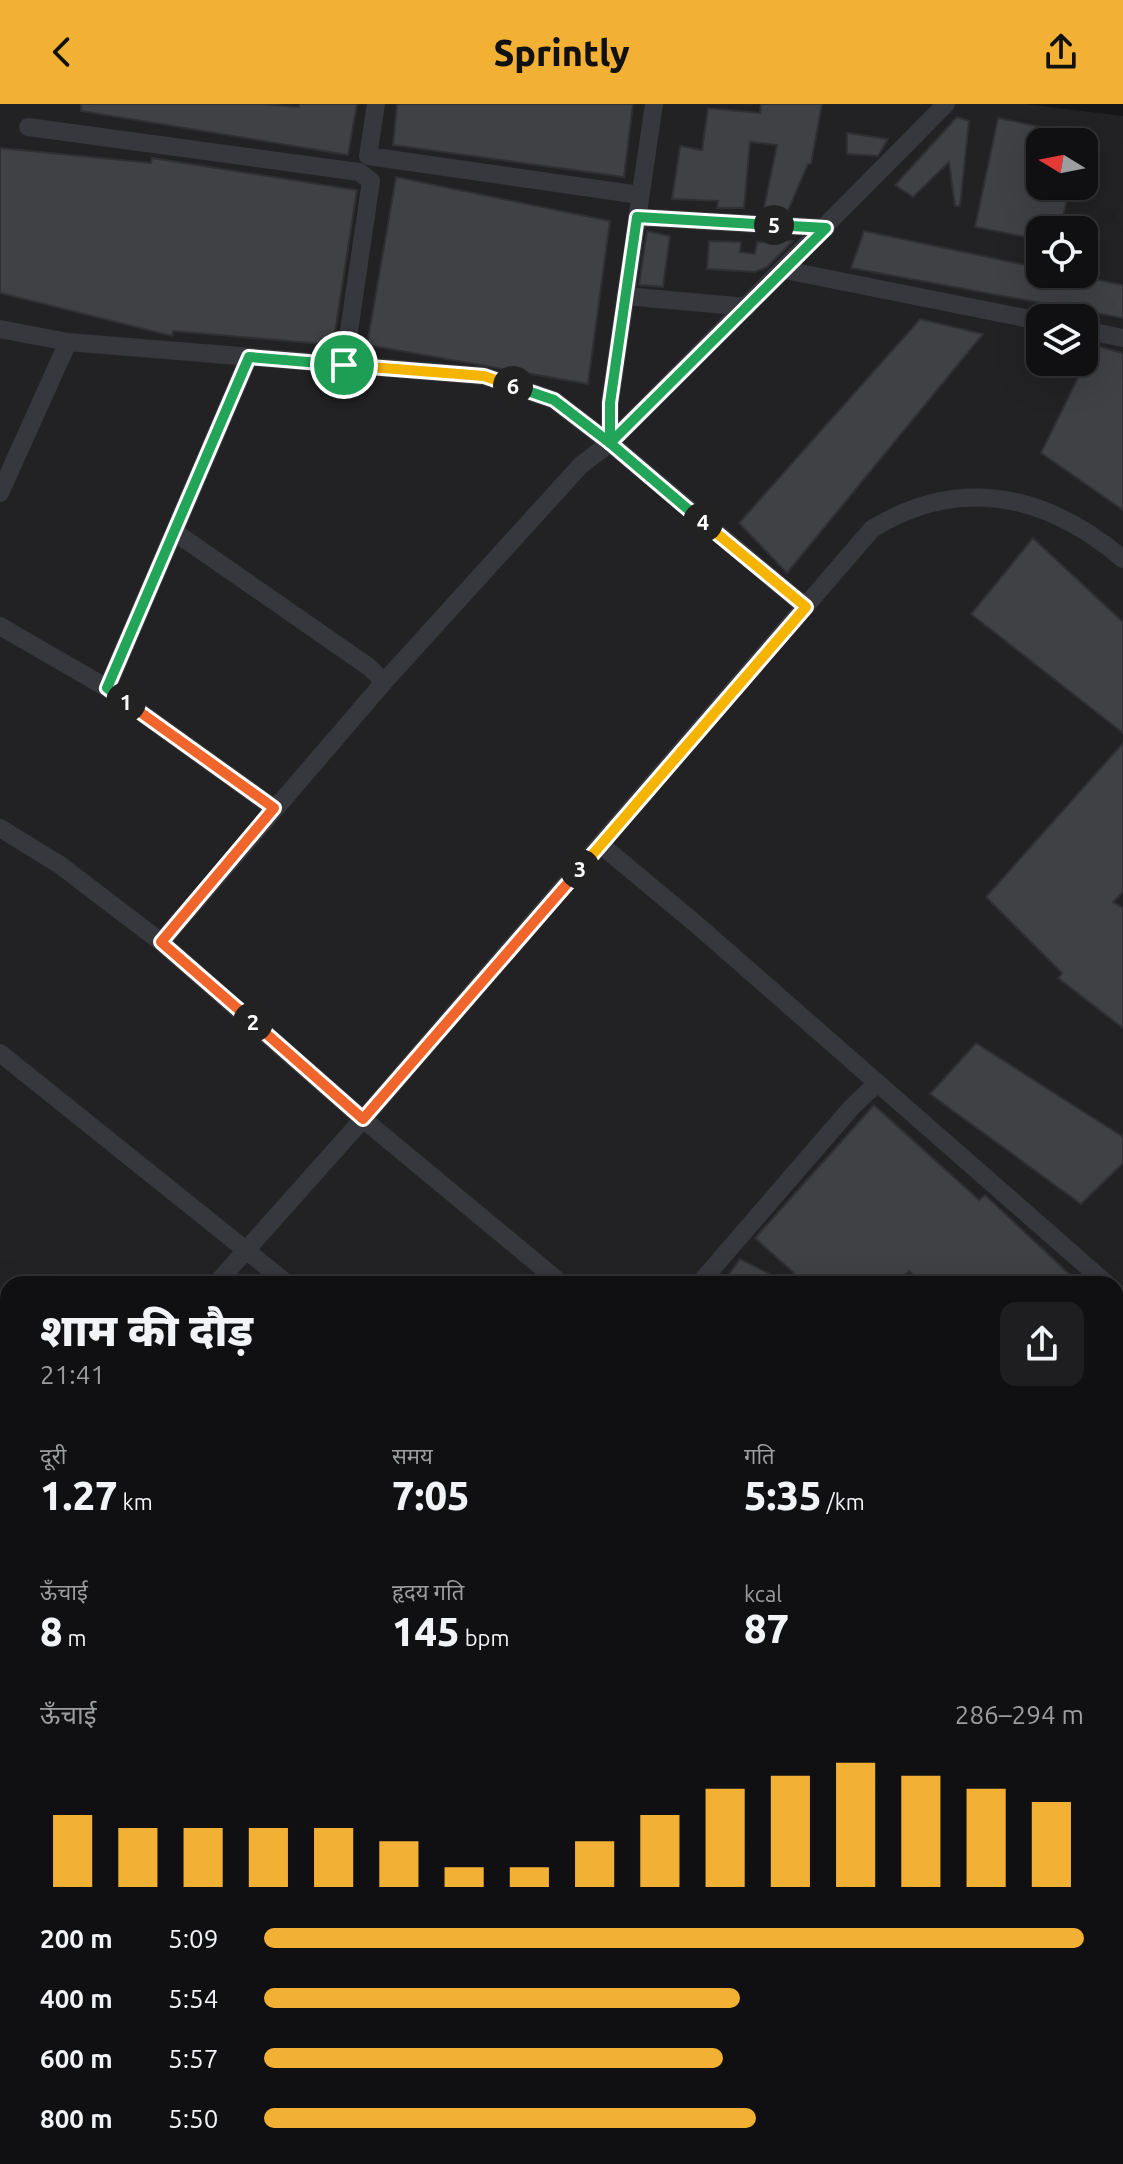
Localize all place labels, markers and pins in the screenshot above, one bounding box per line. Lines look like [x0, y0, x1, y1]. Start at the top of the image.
pin: 5 [754, 205, 794, 245]
pin [310, 331, 378, 399]
pin: 6 [493, 366, 533, 406]
pin: 4 [683, 502, 723, 542]
pin: 1 [106, 682, 146, 722]
pin: 3 [560, 849, 600, 889]
pin: 2 [233, 1002, 273, 1042]

